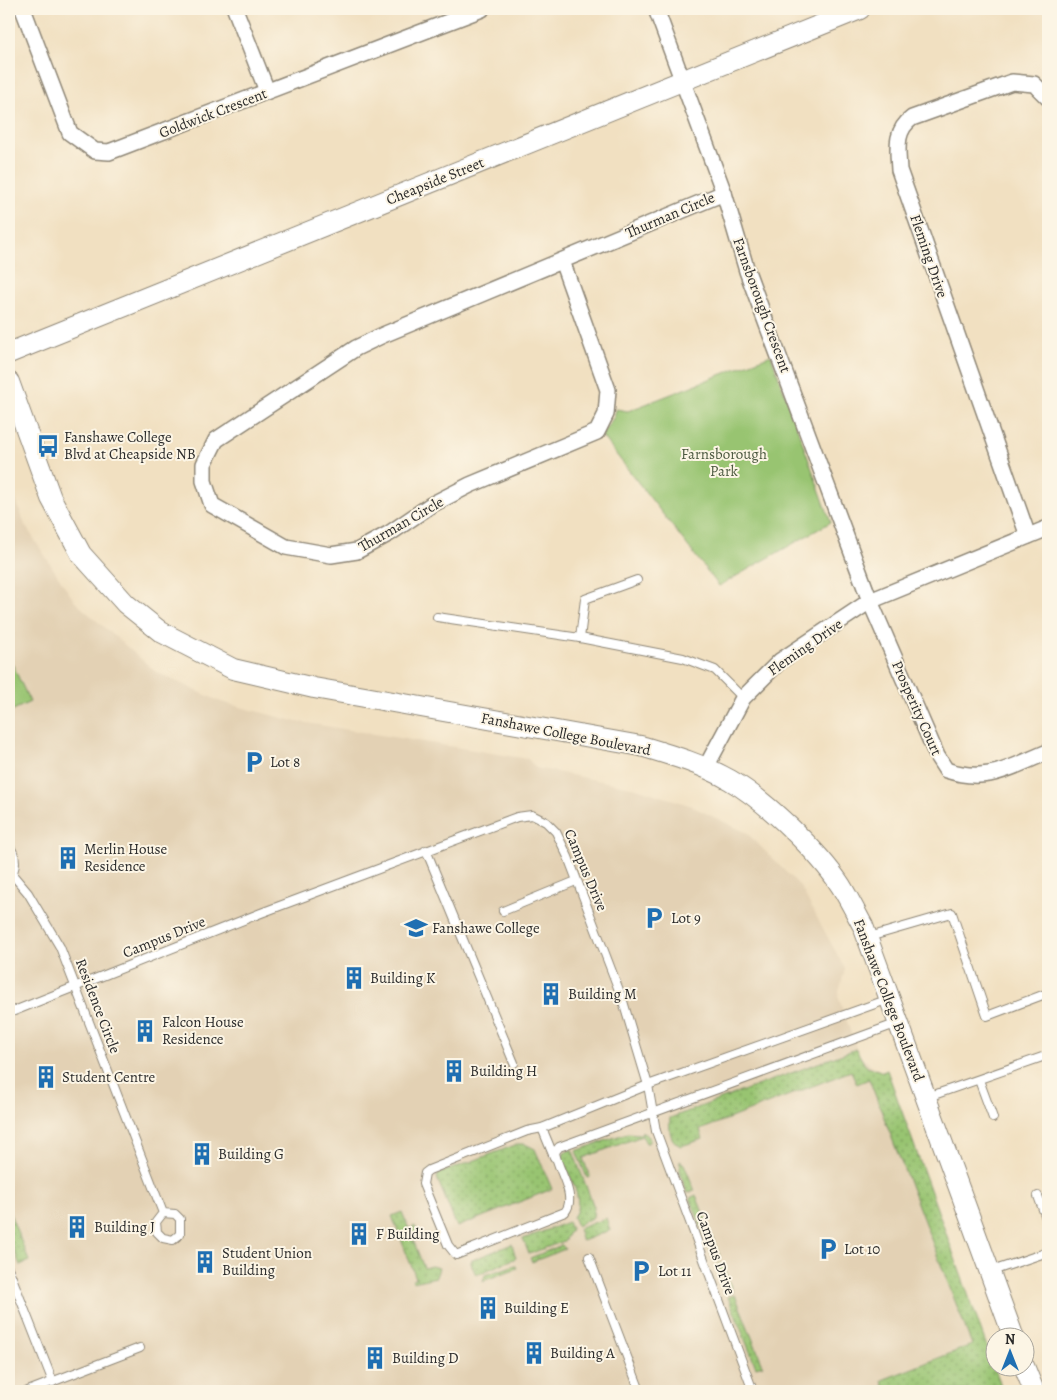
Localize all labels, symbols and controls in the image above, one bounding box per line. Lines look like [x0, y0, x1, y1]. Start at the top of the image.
street label: Goldwick Crescent [156, 83, 270, 143]
street label: Cheapside Street [383, 152, 487, 210]
street label: Thurman Circle [622, 187, 718, 243]
street label: Fleming Drive [905, 212, 953, 301]
street label: Farnsborough Crescent [728, 235, 796, 375]
place label: Fanshawe College Blvd at Cheapside NB [64, 427, 196, 464]
bus stop icon: Fanshawe College Blvd at Cheapside NB [35, 433, 61, 459]
park label: Farnsborough Park [681, 444, 767, 481]
street label: Thurman Circle [355, 491, 447, 556]
street label: Fleming Drive [764, 614, 847, 680]
street label: Prosperity Court [887, 657, 947, 759]
street label: Fanshawe College Boulevard [479, 708, 654, 760]
parking icon: Lot 8 [241, 749, 267, 775]
place label: Lot 8 [270, 752, 300, 772]
street label: Campus Drive [560, 826, 612, 914]
place label: Merlin House Residence [84, 839, 168, 876]
building icon: Merlin House Residence [55, 845, 81, 871]
parking icon: Lot 9 [641, 905, 667, 931]
place label: Lot 9 [671, 908, 701, 928]
street label: Campus Drive [120, 911, 209, 963]
school or university icon: Fanshawe College [403, 915, 429, 941]
street label: Fanshawe College Boulevard [849, 916, 930, 1085]
place label: Fanshawe College [432, 918, 540, 938]
street label: Residence Circle [71, 956, 125, 1057]
building icon: Building K [341, 965, 367, 991]
place label: Building K [370, 968, 436, 988]
building icon: Building M [538, 981, 564, 1007]
place label: Building M [568, 984, 637, 1004]
place label: Falcon House Residence [162, 1012, 244, 1049]
building icon: Falcon House Residence [132, 1018, 158, 1044]
building icon: Building H [441, 1058, 467, 1084]
place label: Building H [470, 1061, 537, 1081]
building icon: Student Centre [33, 1064, 59, 1090]
place label: Student Centre [62, 1067, 156, 1087]
building icon: Building G [189, 1141, 215, 1167]
place label: Building G [218, 1144, 284, 1164]
street label: Campus Drive [692, 1208, 740, 1298]
building icon: Building J [64, 1214, 90, 1240]
place label: Building J [94, 1217, 155, 1237]
building icon: F Building [346, 1221, 372, 1247]
place label: F Building [376, 1224, 440, 1244]
parking icon: Lot 10 [815, 1236, 841, 1262]
place label: Lot 10 [844, 1239, 880, 1259]
place label: Student Union Building [222, 1243, 312, 1280]
building icon: Student Union Building [192, 1249, 218, 1275]
parking icon: Lot 11 [628, 1258, 654, 1284]
place label: Lot 11 [658, 1261, 691, 1281]
building icon: Building E [475, 1295, 501, 1321]
place label: Building E [504, 1298, 569, 1318]
north arrow [984, 1328, 1034, 1378]
text: N [1005, 1330, 1015, 1349]
building icon: Building A [521, 1340, 547, 1366]
place label: Building A [550, 1343, 615, 1363]
building icon: Building D [362, 1345, 388, 1371]
place label: Building D [392, 1348, 459, 1368]

